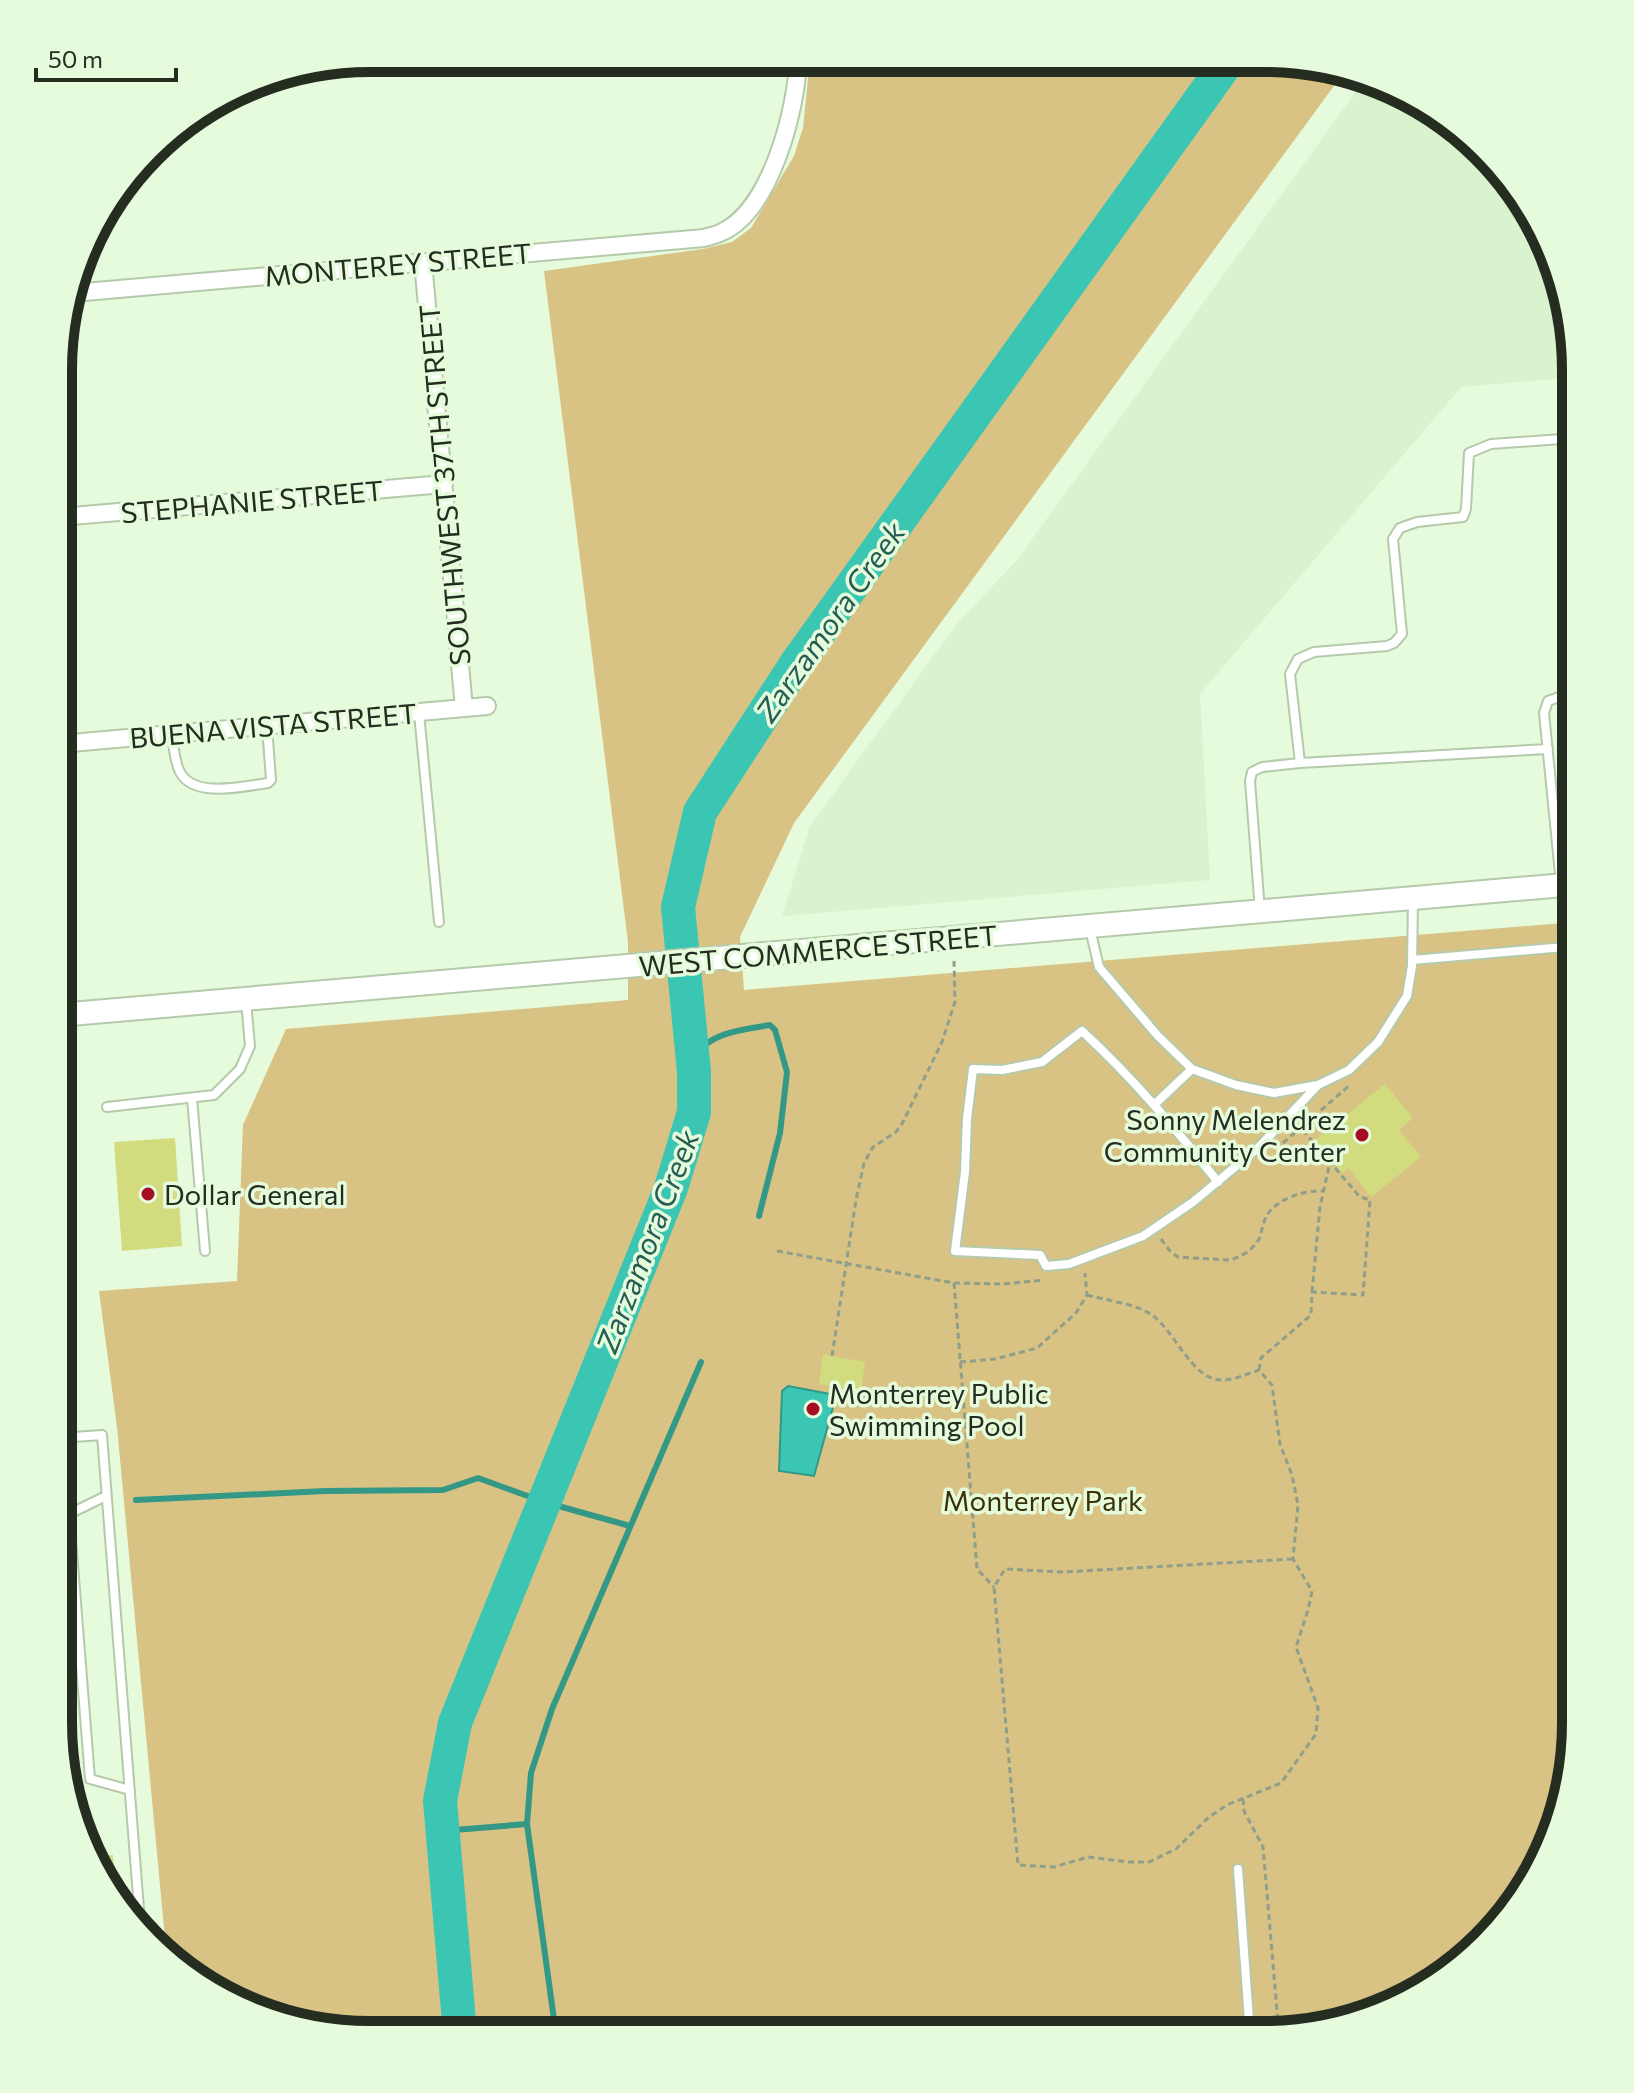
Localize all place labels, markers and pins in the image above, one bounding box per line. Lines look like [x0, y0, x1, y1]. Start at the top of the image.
place label: Sonny Melendrez Community Center [1104, 1102, 1346, 1168]
marker: Sonny Melendrez Community Center [1353, 1126, 1371, 1144]
place label: Dollar General [164, 1177, 346, 1211]
marker: Dollar General [139, 1185, 157, 1203]
place label: Monterrey Public Swimming Pool [829, 1376, 1049, 1442]
marker: Monterrey Public Swimming Pool [804, 1400, 822, 1418]

